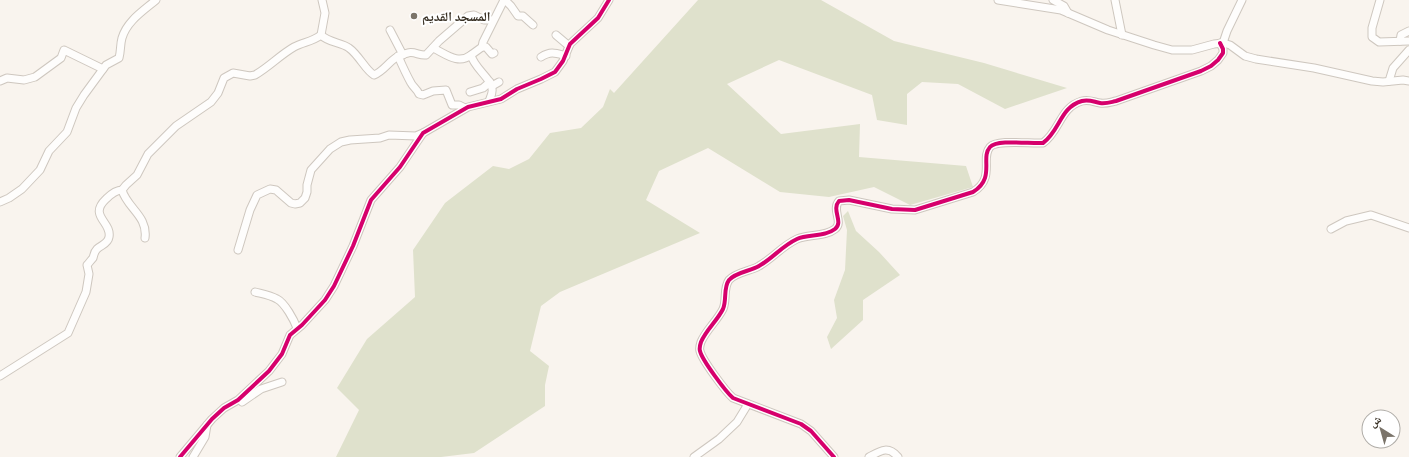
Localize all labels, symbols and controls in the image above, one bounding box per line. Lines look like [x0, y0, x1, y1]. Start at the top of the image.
place label: المسجد القديم [422, 8, 490, 26]
marker: المسجد القديم [409, 11, 419, 21]
north arrow [1361, 409, 1401, 449]
text: ش [1366, 412, 1385, 431]

